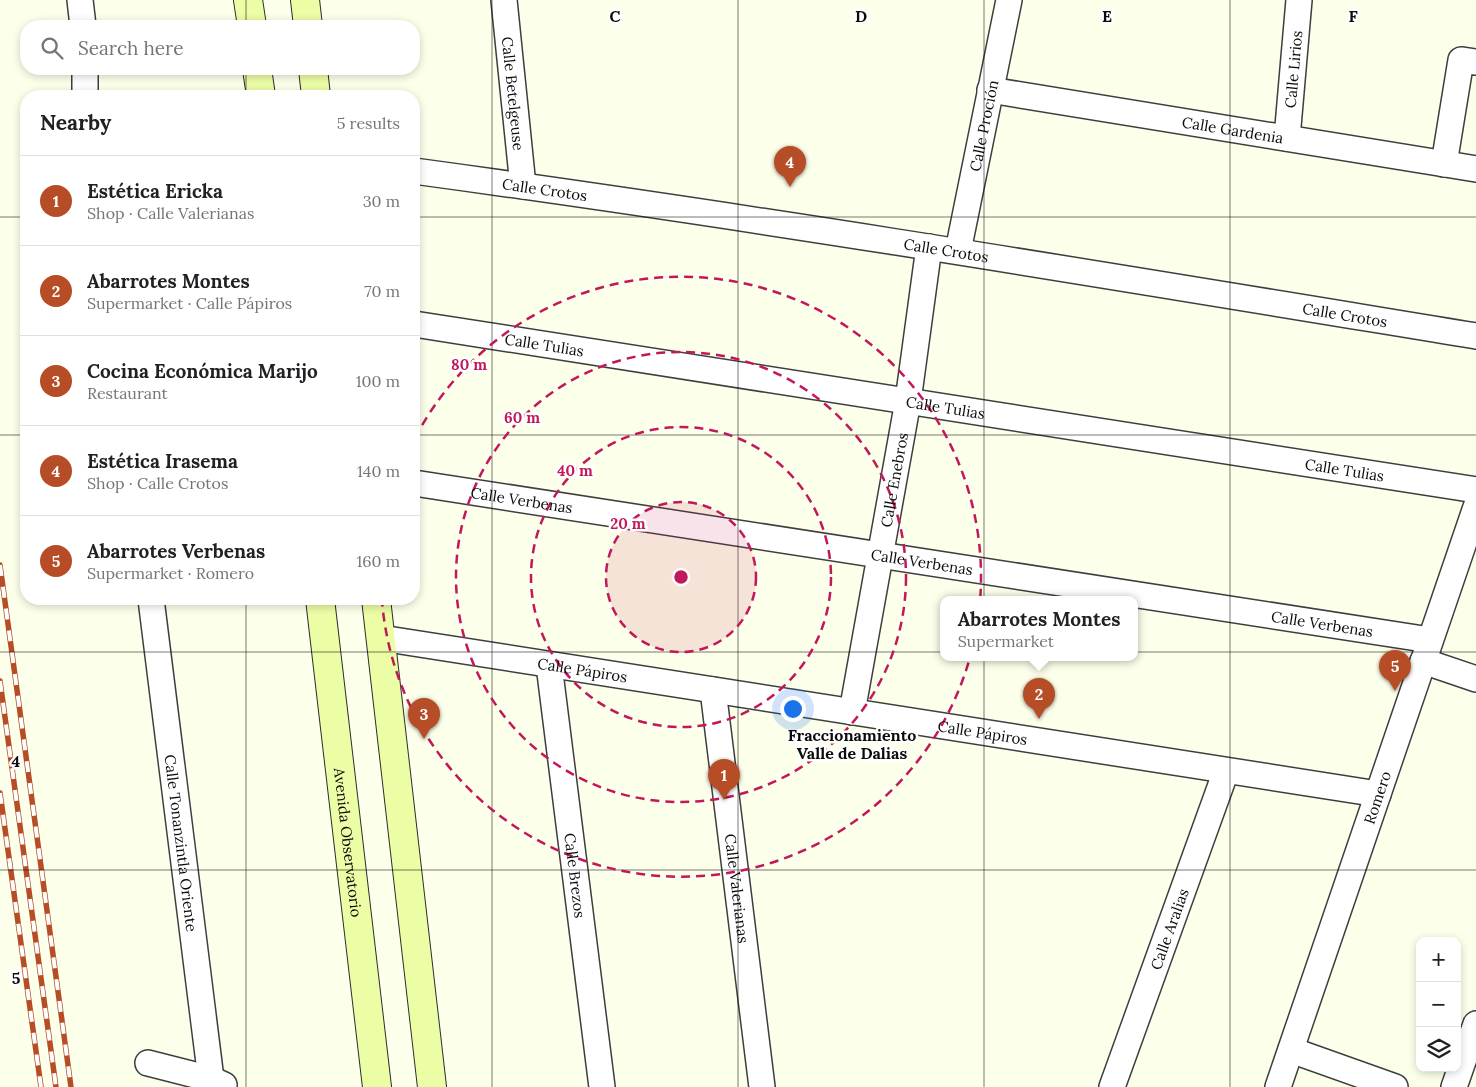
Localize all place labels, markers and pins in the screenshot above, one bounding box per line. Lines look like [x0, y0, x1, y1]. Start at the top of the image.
pin: 4 [774, 146, 806, 187]
centre of rings [672, 568, 690, 586]
pin: 5 [1379, 650, 1411, 691]
pin: 2 [1023, 678, 1055, 719]
pin: 3 [408, 698, 440, 739]
pin: 1 [708, 759, 740, 800]

